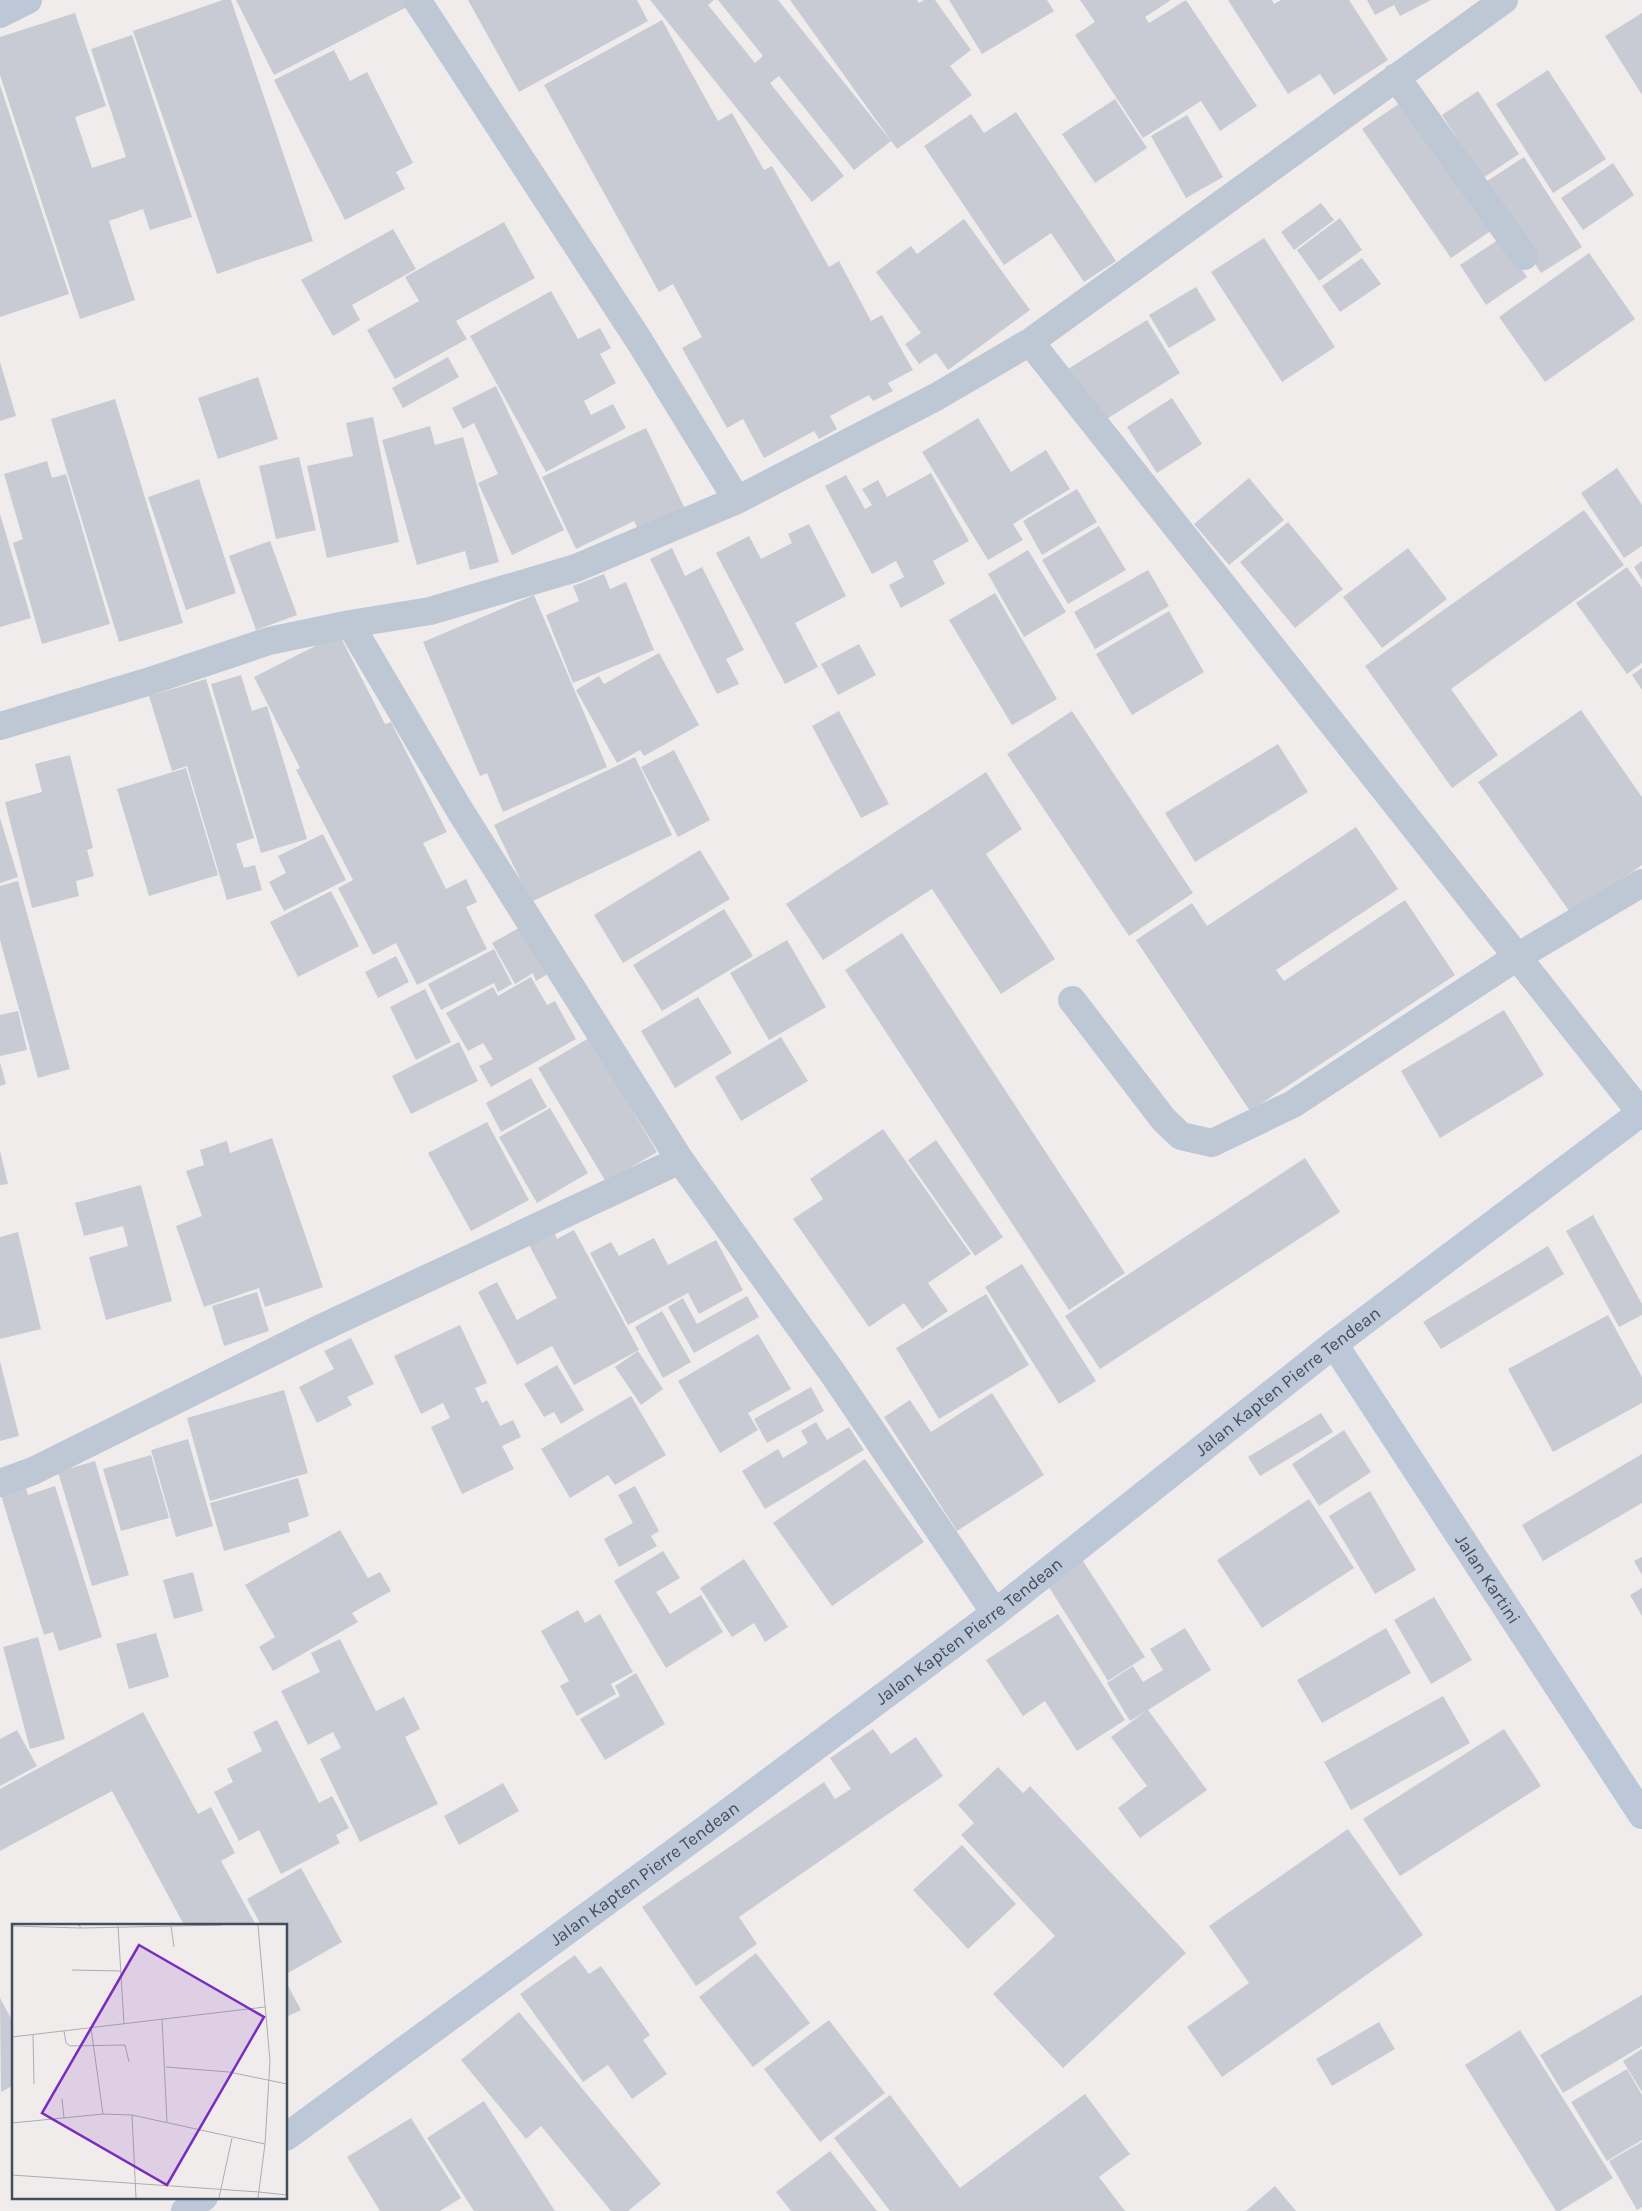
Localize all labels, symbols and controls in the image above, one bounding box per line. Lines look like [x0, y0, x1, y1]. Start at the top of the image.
street label: Jalan Kapten Pierre Tendean [1191, 1302, 1385, 1461]
street label: Jalan Kartini [1450, 1530, 1525, 1628]
street label: Jalan Kapten Pierre Tendean [871, 1553, 1067, 1709]
street label: Jalan Kapten Pierre Tendean [546, 1797, 744, 1951]
inset map [12, 1924, 288, 2198]

